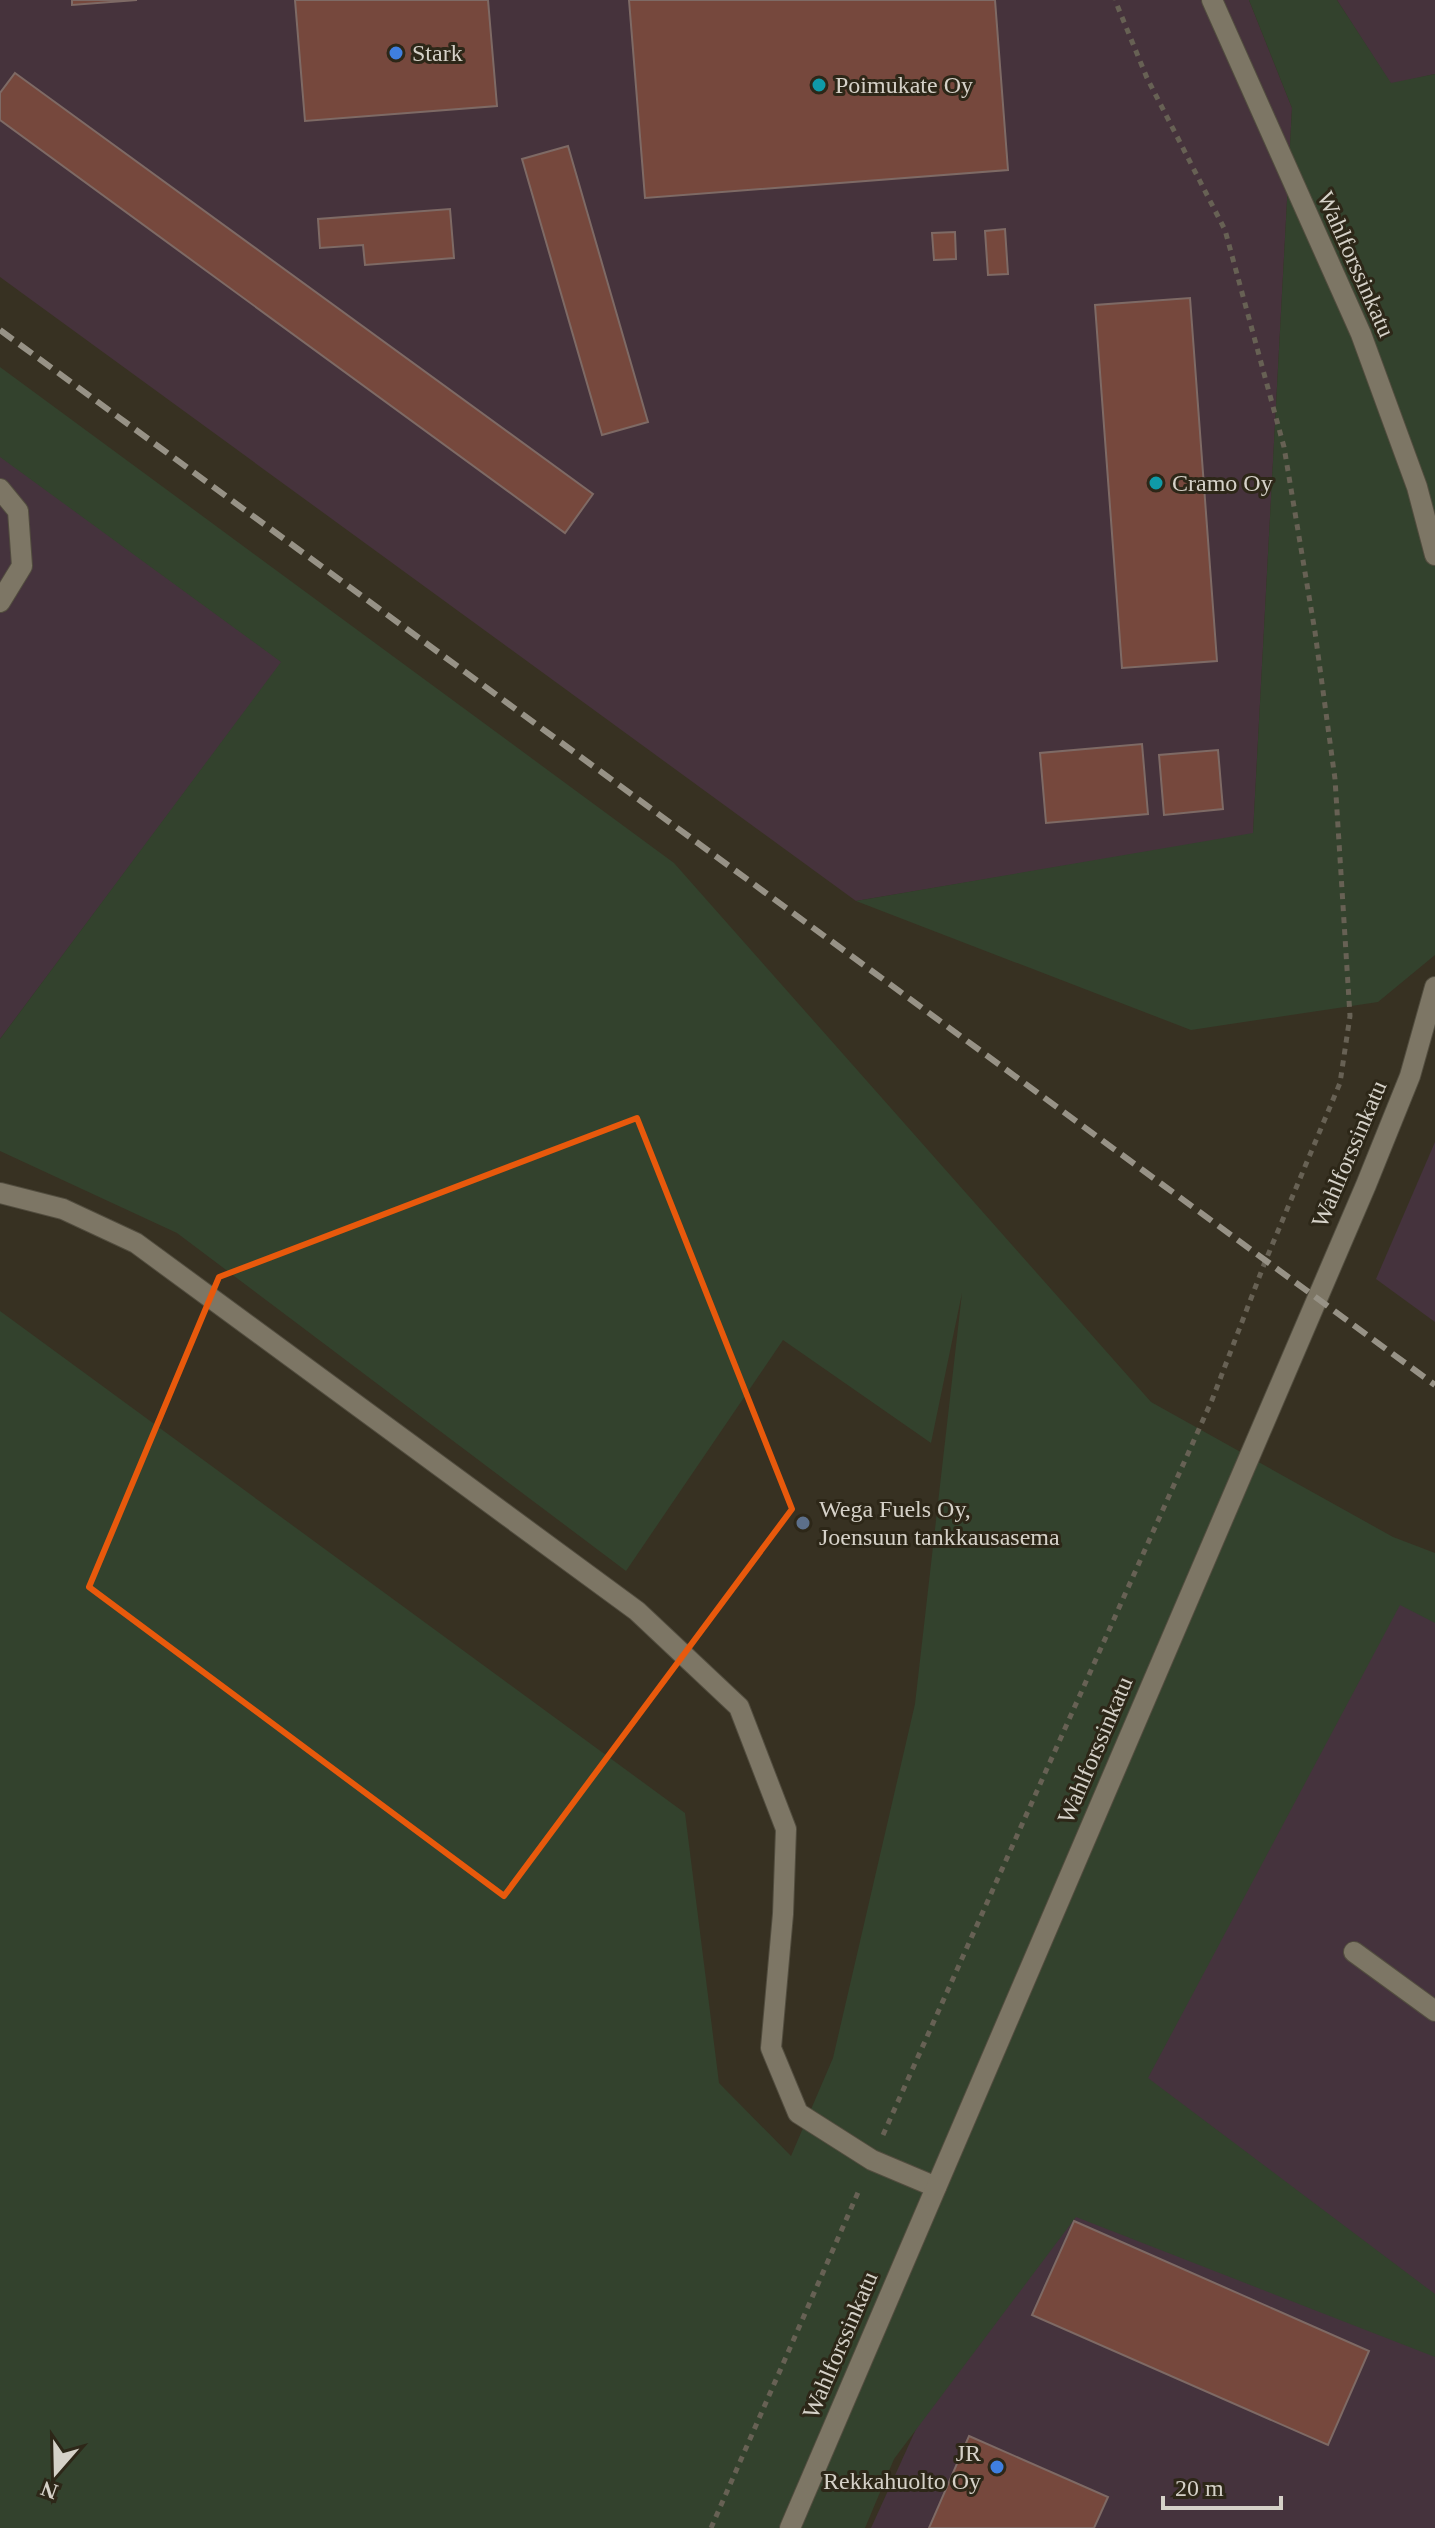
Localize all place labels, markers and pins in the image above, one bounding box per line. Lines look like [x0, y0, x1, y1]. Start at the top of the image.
place label: Stark [412, 40, 463, 66]
marker: Stark [387, 44, 405, 62]
place label: Poimukate Oy [835, 72, 973, 98]
marker: Poimukate Oy [810, 76, 828, 94]
place label: Cramo Oy [1172, 470, 1273, 496]
marker: Cramo Oy [1147, 474, 1165, 492]
place label: Wega Fuels Oy, Joensuun tankkausasema [819, 1496, 1060, 1550]
marker: Wega Fuels Oy, Joensuun tankkausasema [794, 1514, 812, 1532]
place label: JR Rekkahuolto Oy [823, 2440, 981, 2494]
marker: JR Rekkahuolto Oy [988, 2458, 1006, 2476]

